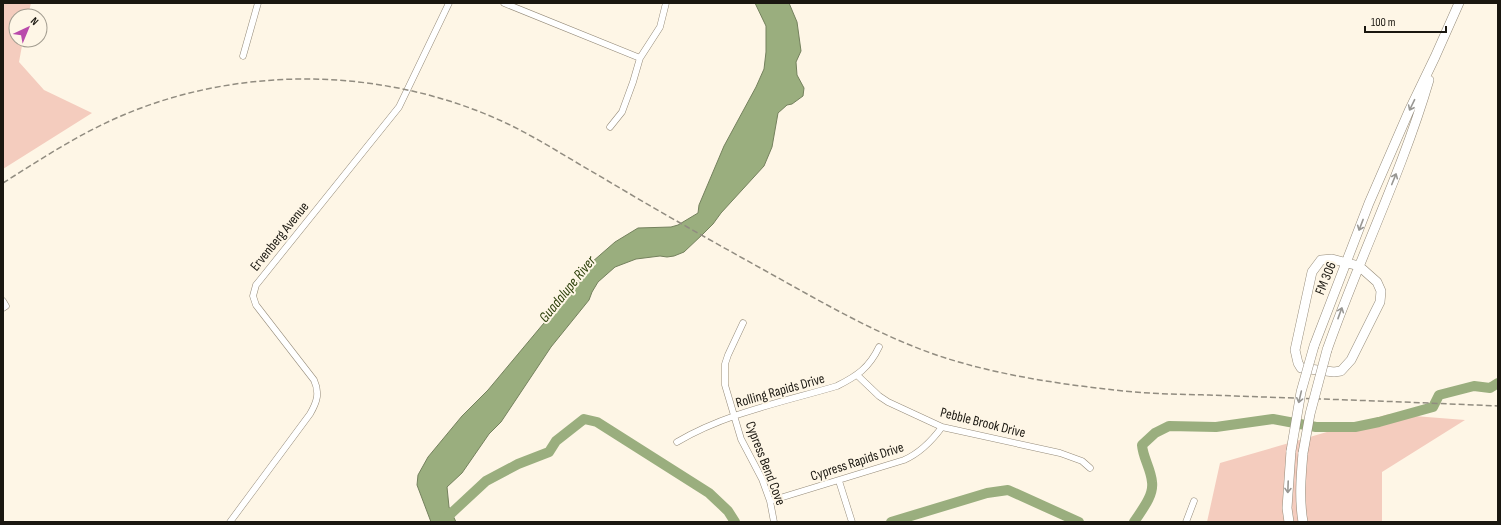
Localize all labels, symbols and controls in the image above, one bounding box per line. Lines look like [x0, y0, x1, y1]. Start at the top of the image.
north arrow [8, 8, 48, 48]
scale bar [1365, 8, 1446, 34]
text: N [28, 14, 41, 28]
text: 100 m [1371, 15, 1396, 30]
one-way arrow [1408, 99, 1415, 111]
one-way arrow [1390, 174, 1398, 186]
street label: Ervenberg Avenue [246, 198, 312, 274]
one-way arrow [1357, 218, 1365, 230]
water label: Guadalupe River [535, 252, 600, 326]
street label: FM 306 [1311, 259, 1340, 297]
one-way arrow [1336, 307, 1344, 319]
street label: Rolling Rapids Drive [734, 370, 827, 411]
one-way arrow [1295, 390, 1303, 403]
street label: Pebble Brook Drive [938, 404, 1027, 441]
street label: Cypress Bend Cove [742, 419, 789, 508]
street label: Cypress Rapids Drive [808, 438, 906, 485]
one-way arrow [1284, 480, 1292, 493]

